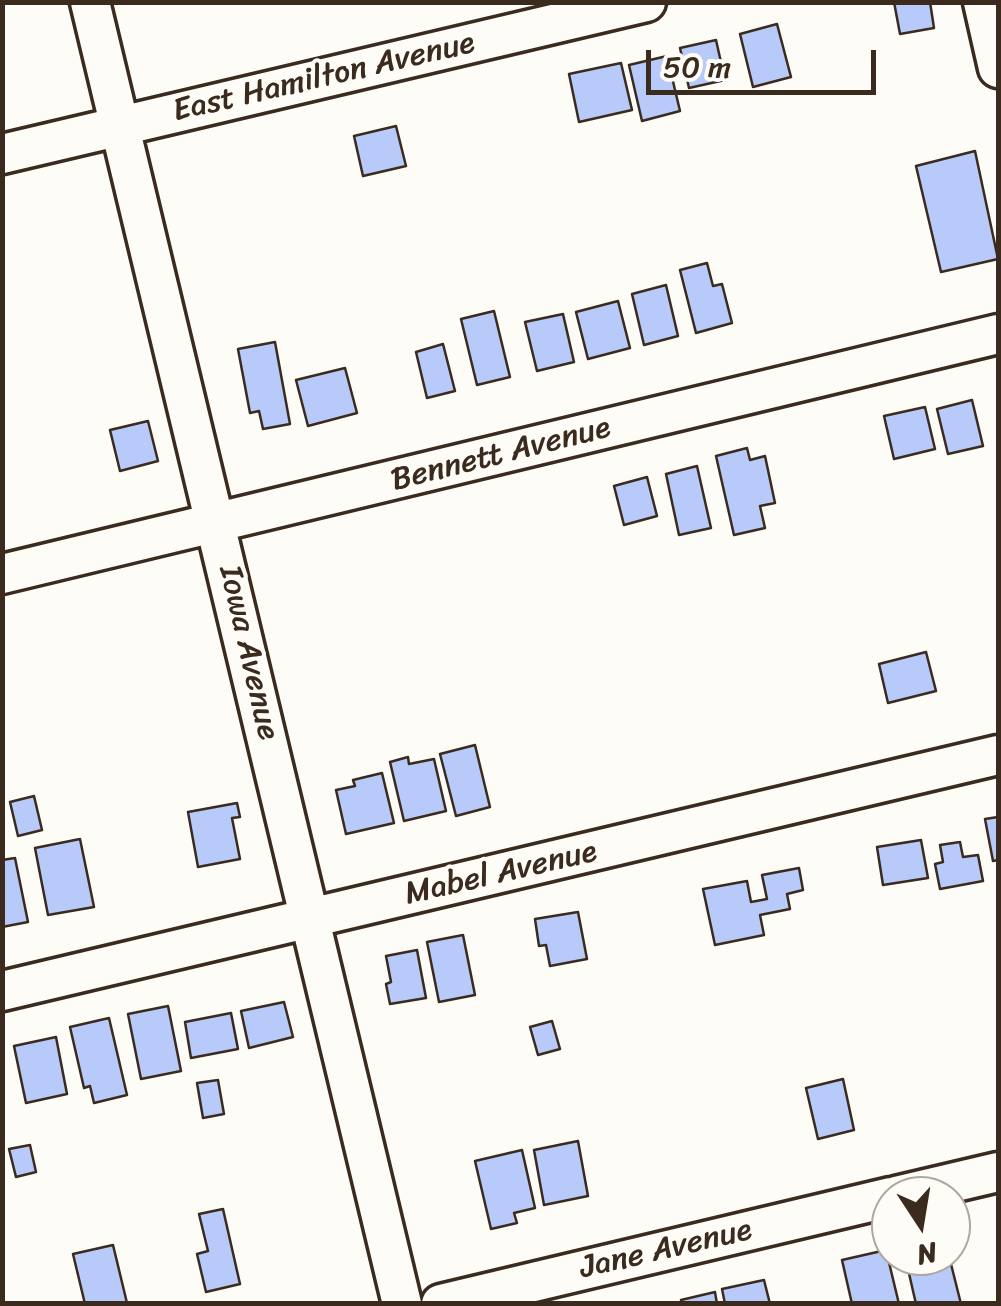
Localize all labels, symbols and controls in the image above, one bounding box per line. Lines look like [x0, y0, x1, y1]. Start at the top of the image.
street label: East Hamilton Avenue [169, 25, 479, 131]
scale bar [651, 30, 881, 92]
text: 50 m [663, 40, 731, 94]
street label: Bennett Avenue [387, 409, 615, 501]
street label: Iowa Avenue [209, 562, 287, 744]
street label: Mabel Avenue [401, 833, 601, 915]
north arrow [871, 1176, 971, 1276]
street label: Jane Avenue [576, 1212, 756, 1288]
text: N [912, 1228, 942, 1280]

